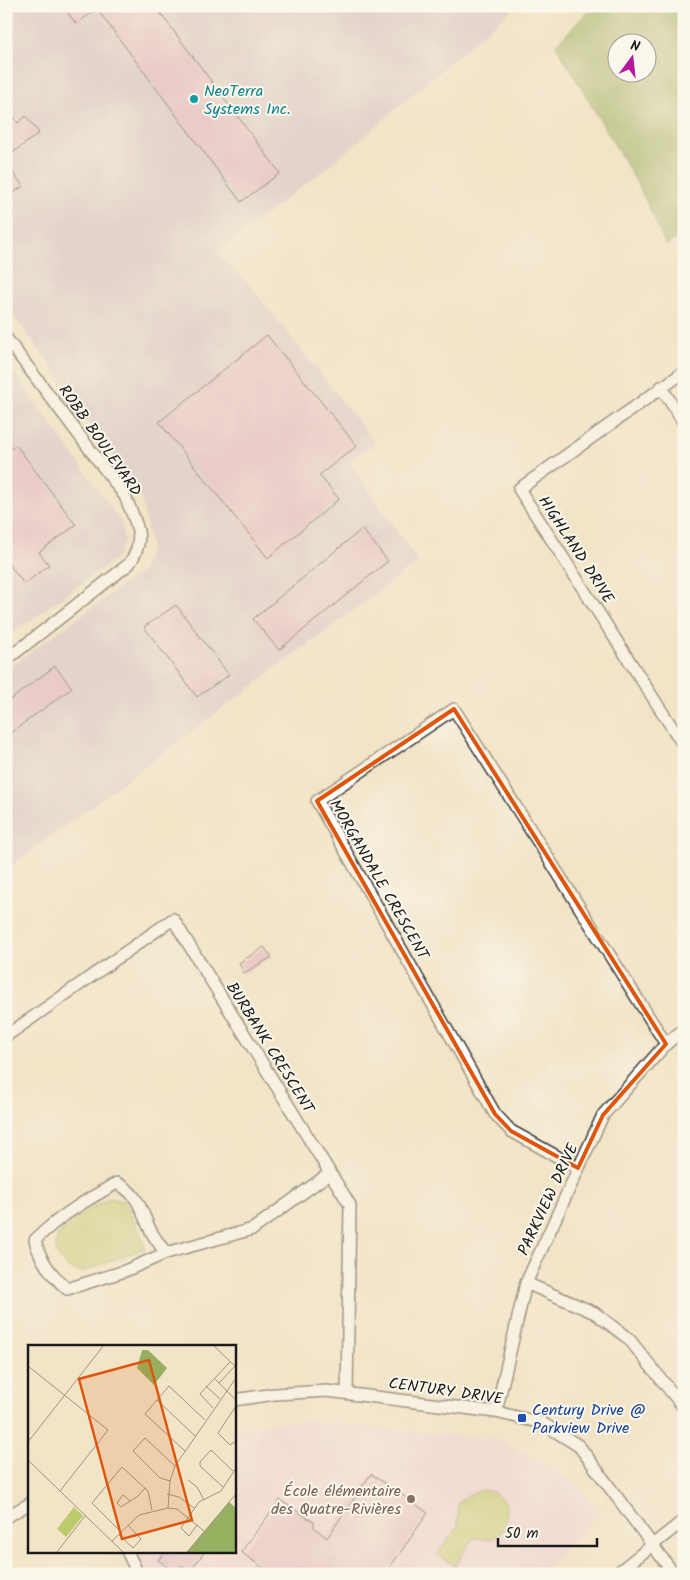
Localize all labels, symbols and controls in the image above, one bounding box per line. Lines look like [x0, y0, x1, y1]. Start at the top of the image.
north arrow [608, 32, 658, 82]
text: N [628, 35, 642, 58]
place label: NeoTerra Systems Inc. [204, 79, 291, 122]
marker: NeoTerra Systems Inc. [188, 93, 200, 105]
street label: ROBB BOULEVARD [52, 380, 148, 502]
street label: HIGHLAND DRIVE [531, 491, 621, 609]
street label: MORGANDALE CRESCENT [322, 795, 436, 966]
street label: BURBANK CRESCENT [219, 977, 321, 1120]
street label: PARKVIEW DRIVE [511, 1139, 586, 1260]
inset map [28, 1345, 235, 1552]
street label: CENTURY DRIVE [387, 1371, 505, 1412]
place label: Century Drive @ Parkview Drive [532, 1398, 646, 1441]
marker: Century Drive @ Parkview Drive [516, 1412, 528, 1424]
place label: École élémentaire des Quatre-Rivières [271, 1479, 401, 1522]
marker: École élémentaire des Quatre-Rivières [405, 1493, 417, 1505]
scale bar [498, 1515, 596, 1547]
text: 50 m [505, 1522, 539, 1546]

